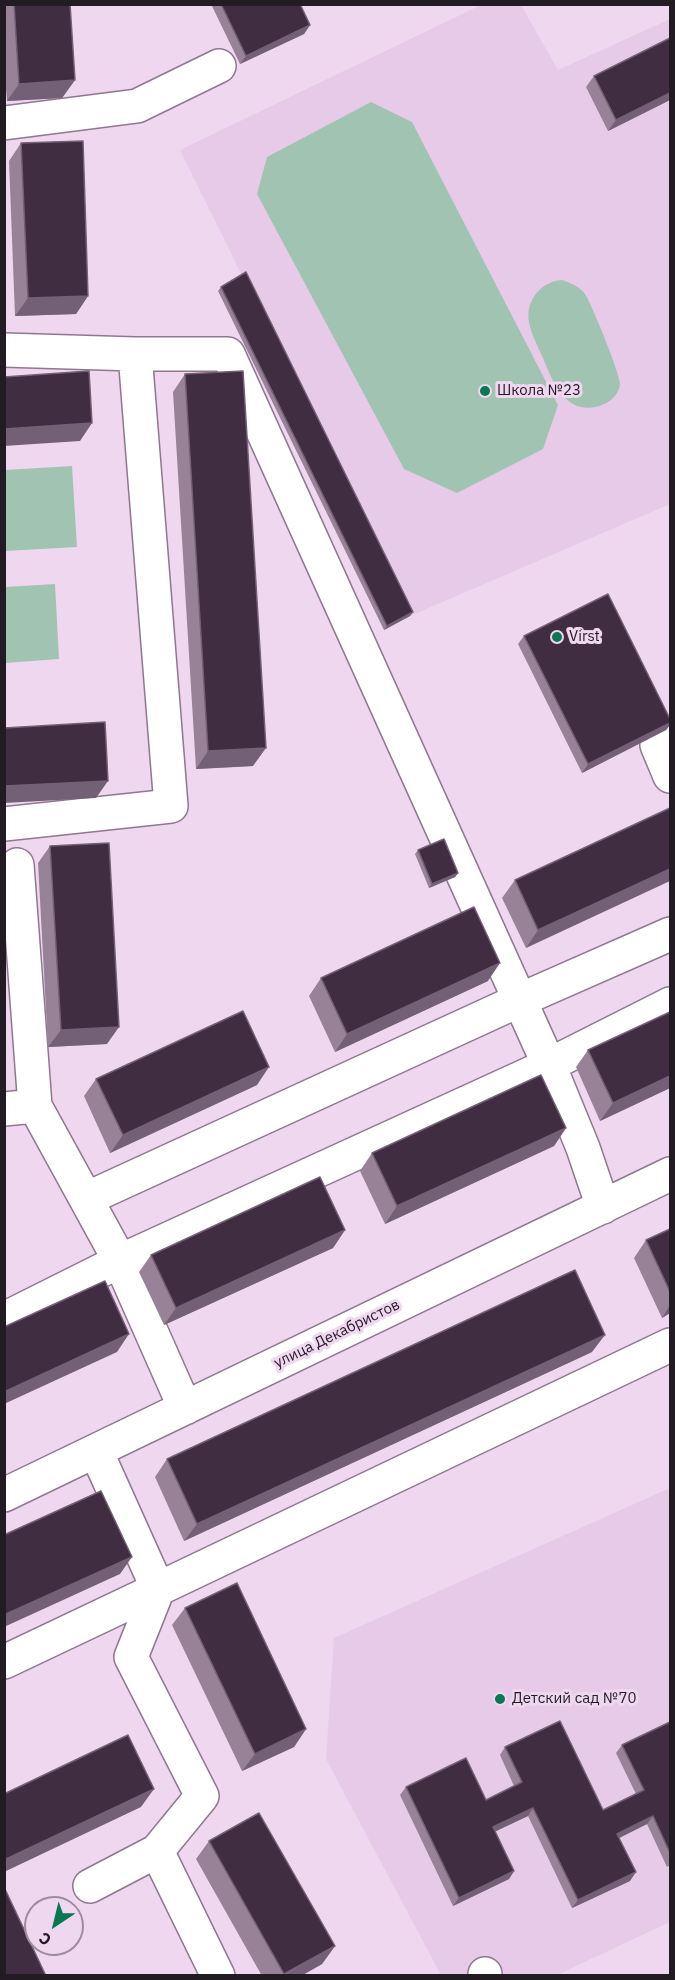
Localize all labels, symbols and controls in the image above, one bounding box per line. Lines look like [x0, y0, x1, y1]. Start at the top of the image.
place label: Школа №23 [497, 382, 581, 400]
marker: Школа №23 [478, 384, 492, 398]
place label: Virst [569, 628, 600, 646]
marker: Virst [550, 630, 564, 644]
street label: улица Декабристов [271, 1296, 403, 1372]
place label: Детский сад №70 [512, 1690, 637, 1708]
marker: Детский сад №70 [493, 1692, 507, 1706]
north arrow [24, 1896, 84, 1956]
text: С [35, 1928, 55, 1950]

